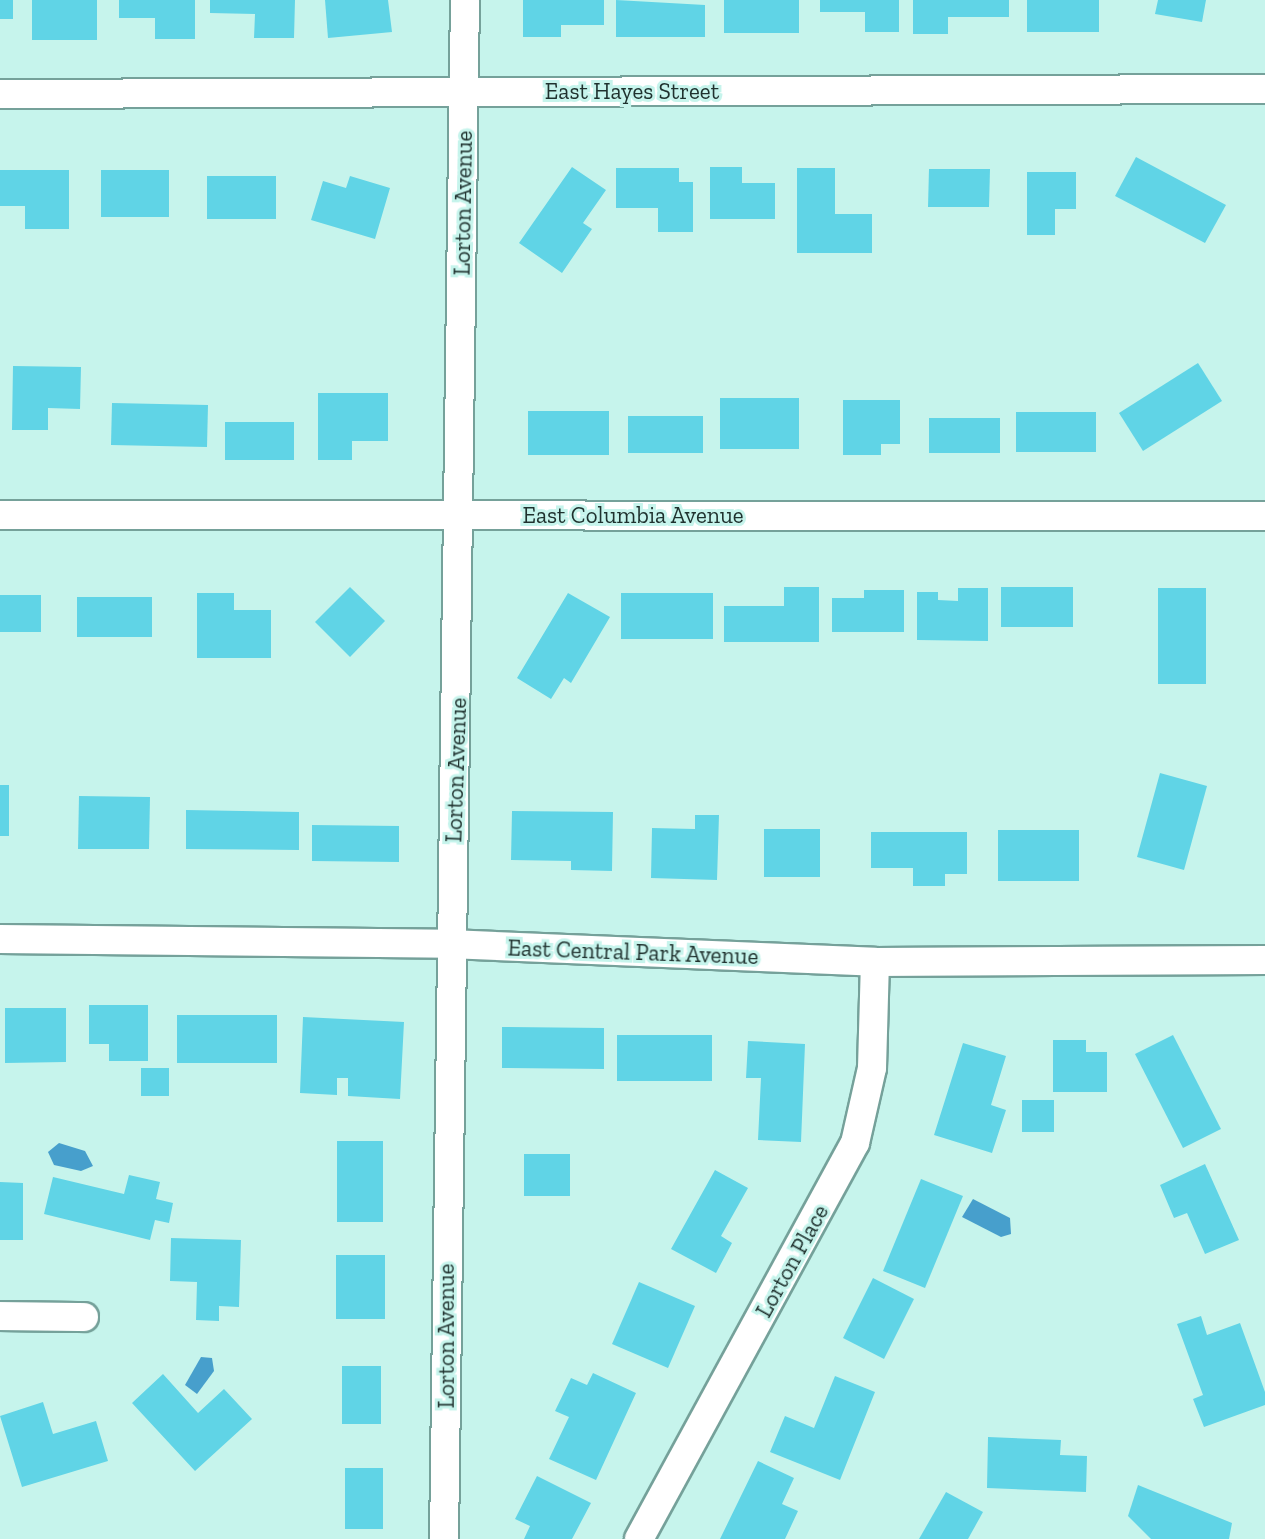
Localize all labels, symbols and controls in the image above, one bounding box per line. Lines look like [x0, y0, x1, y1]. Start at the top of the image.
street label: East Hayes Street [545, 77, 719, 105]
street label: Lorton Avenue [448, 130, 478, 276]
street label: East Columbia Avenue [522, 501, 744, 529]
street label: Lorton Avenue [440, 697, 472, 843]
street label: East Central Park Avenue [507, 934, 759, 970]
street label: Lorton Place [750, 1200, 834, 1322]
street label: Lorton Avenue [432, 1263, 460, 1409]

